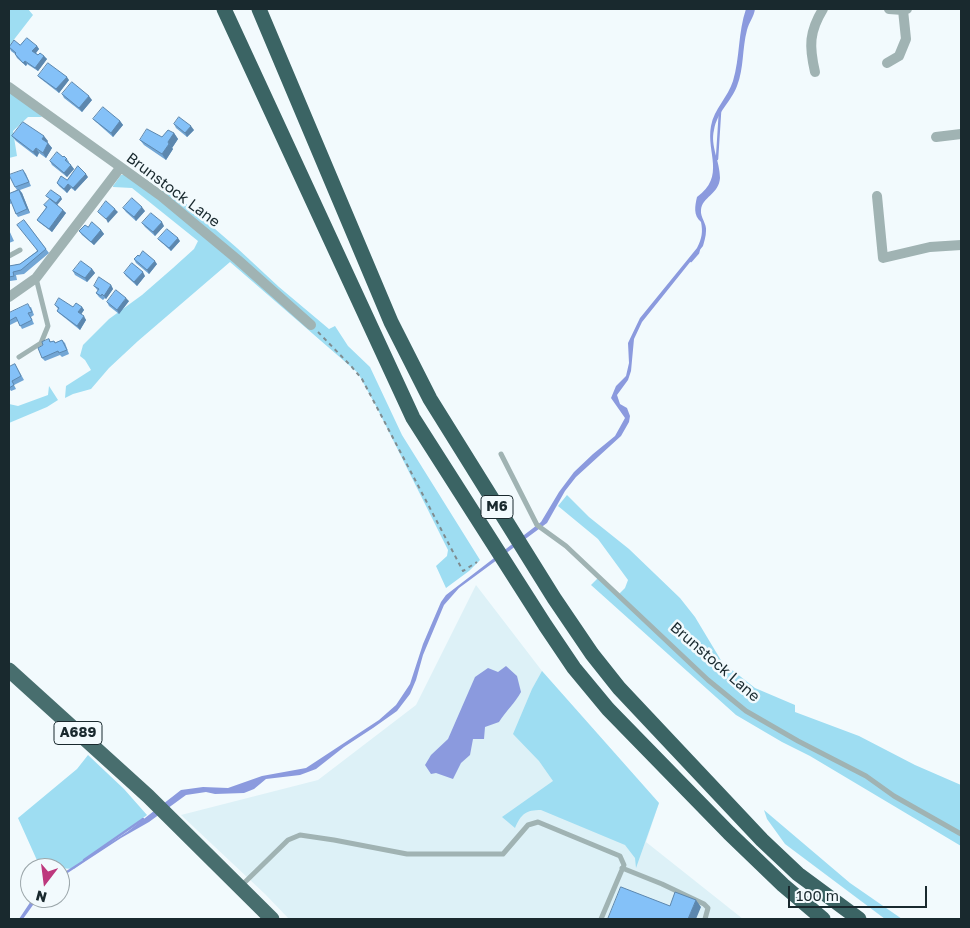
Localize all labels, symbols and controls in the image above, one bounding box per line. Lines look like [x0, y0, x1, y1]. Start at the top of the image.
street label: Brunstock Lane [123, 149, 223, 231]
road number: M6 [481, 496, 513, 518]
street label: Brunstock Lane [667, 618, 763, 706]
road number: A689 [54, 721, 102, 744]
north arrow [20, 858, 70, 908]
scale bar [790, 876, 929, 908]
text: 100 m [796, 886, 839, 904]
text: N [34, 887, 49, 907]

